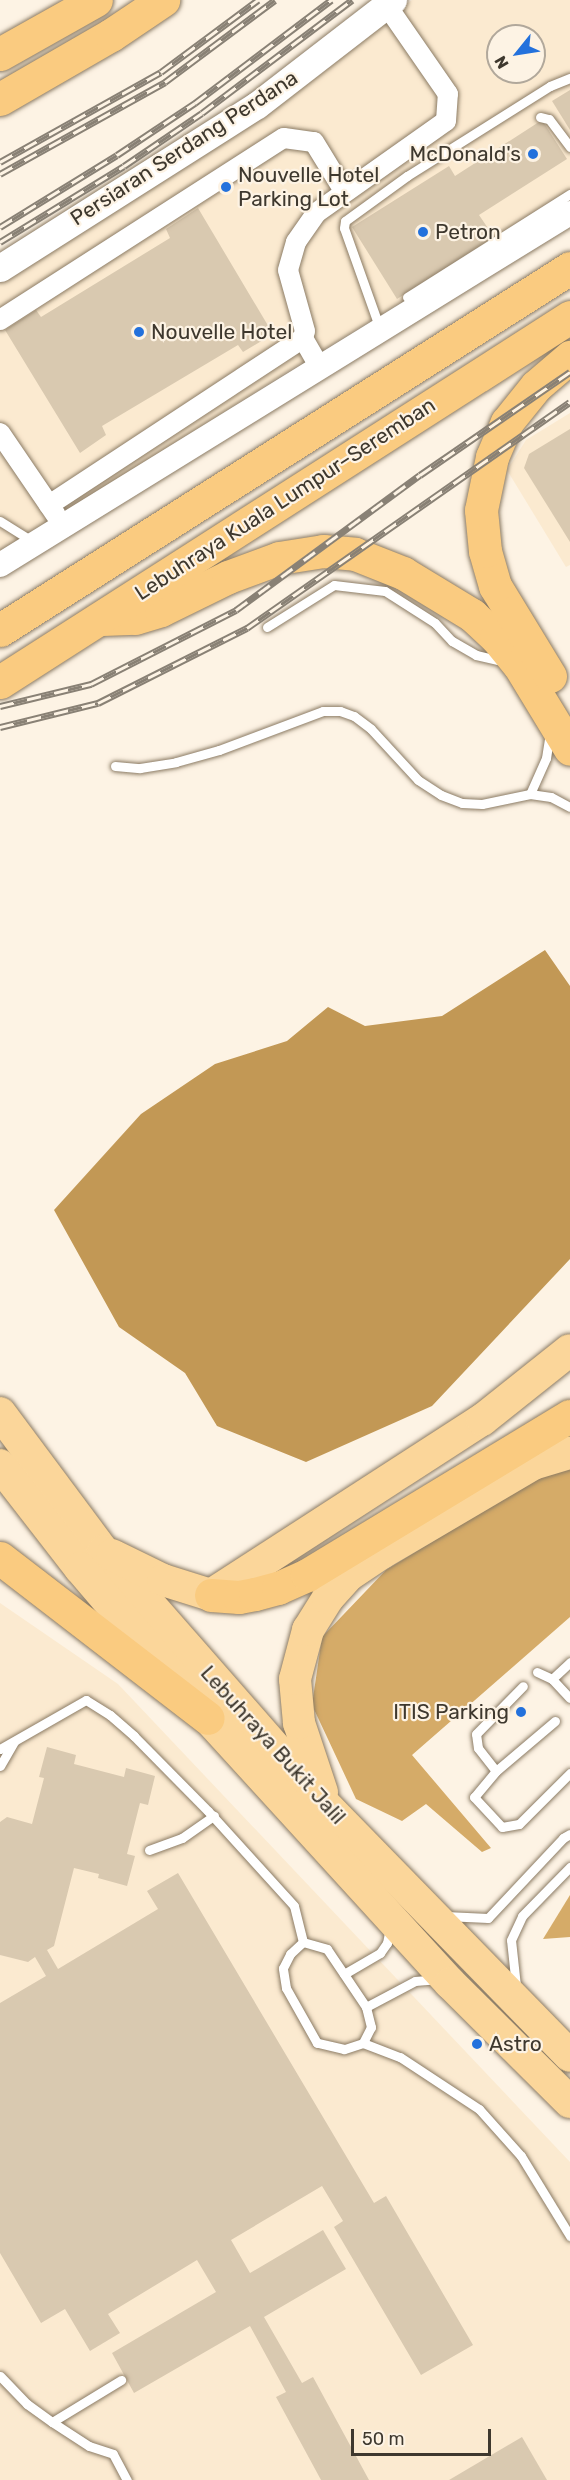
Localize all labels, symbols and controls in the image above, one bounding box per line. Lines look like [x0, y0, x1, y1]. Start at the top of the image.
north arrow [486, 24, 546, 84]
text: N [491, 53, 513, 72]
street label: Persiaran Serdang Perdana [66, 65, 302, 231]
place label: McDonald's [409, 141, 521, 167]
marker: McDonald's [526, 147, 540, 161]
place label: Nouvelle Hotel Parking Lot [238, 162, 379, 212]
marker: Nouvelle Hotel Parking Lot [219, 180, 233, 194]
place label: Petron [435, 219, 501, 245]
marker: Petron [416, 225, 430, 239]
place label: Nouvelle Hotel [151, 319, 292, 345]
marker: Nouvelle Hotel [132, 325, 146, 339]
street label: Lebuhraya Kuala Lumpur–Seremban [130, 392, 440, 606]
street label: Lebuhraya Bukit Jalil [195, 1661, 351, 1829]
place label: ITIS Parking [393, 1699, 509, 1725]
marker: ITIS Parking [514, 1705, 528, 1719]
place label: Astro [489, 2031, 542, 2057]
marker: Astro [470, 2037, 484, 2051]
scale bar [354, 2417, 494, 2455]
text: 50 m [362, 2428, 405, 2450]

